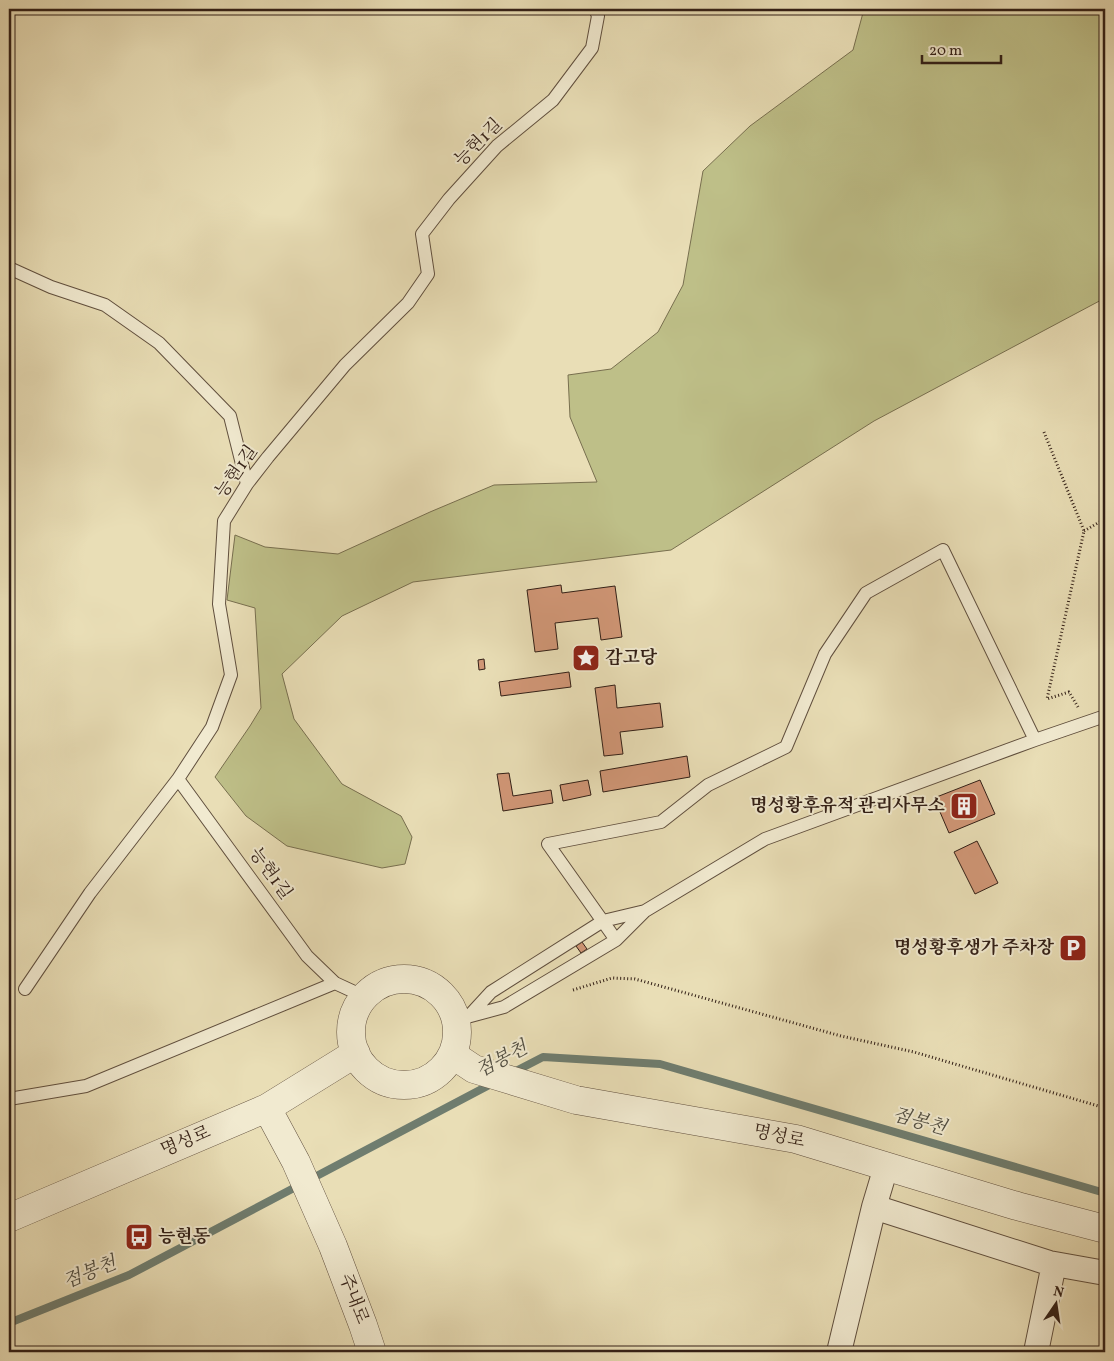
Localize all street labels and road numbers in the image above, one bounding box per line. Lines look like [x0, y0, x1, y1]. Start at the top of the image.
street label: 능현1길 [449, 113, 509, 173]
street label: 능현1길 [210, 441, 264, 503]
street label: 능현1길 [243, 843, 297, 905]
street label: 명성로 [751, 1119, 807, 1155]
street label: 명성로 [157, 1120, 215, 1164]
street label: 주내로 [332, 1270, 374, 1328]

